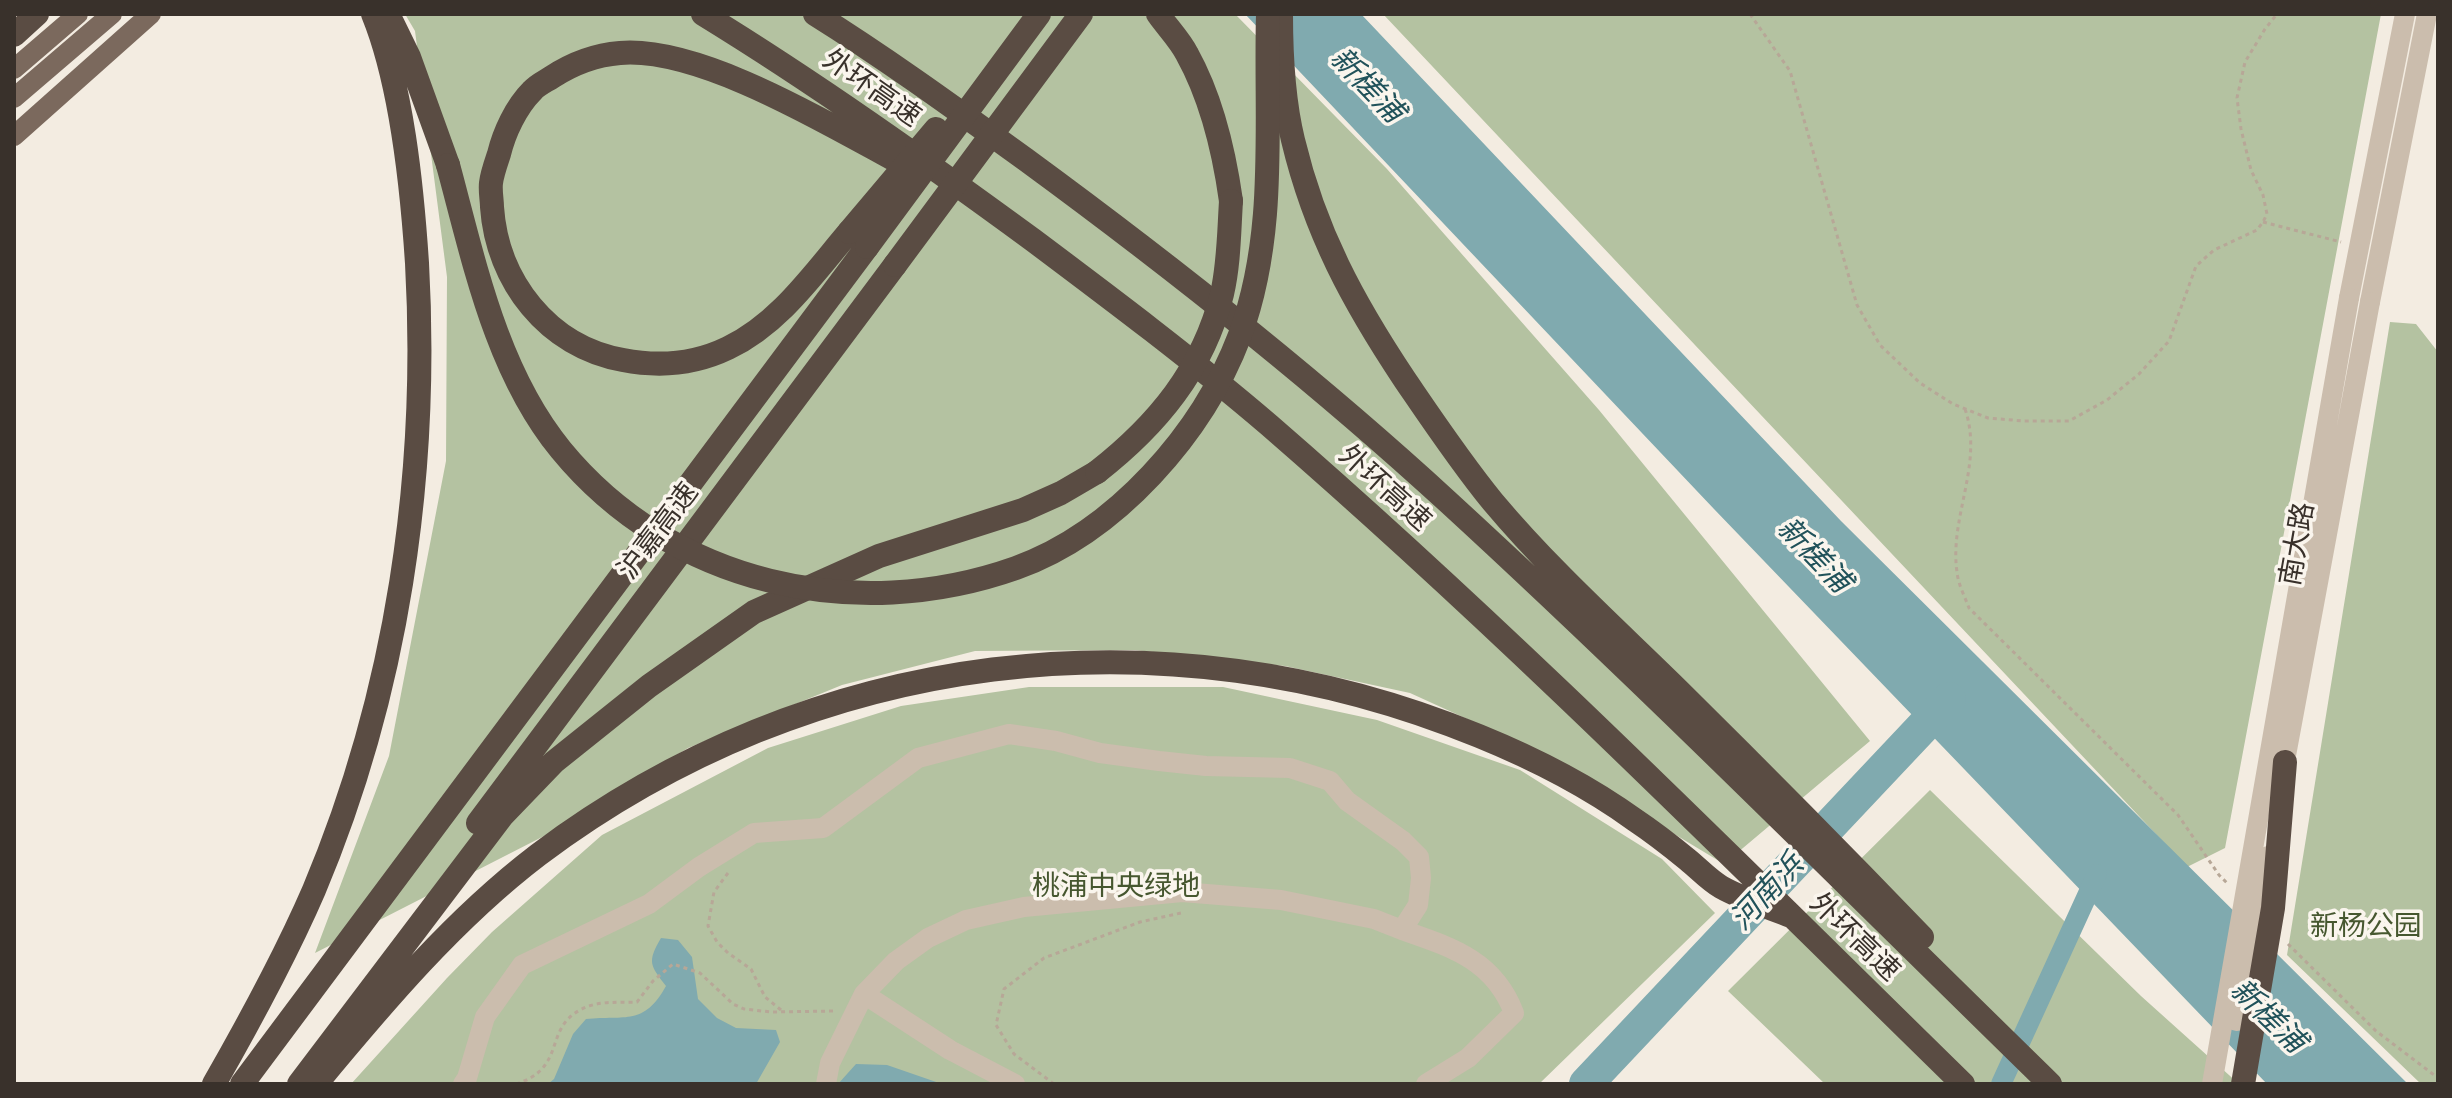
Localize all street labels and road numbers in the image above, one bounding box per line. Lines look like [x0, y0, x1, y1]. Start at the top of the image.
street label: 外环高速 [816, 42, 928, 134]
street label: 外环高速 [1332, 438, 1438, 538]
street label: 沪嘉高速 [611, 476, 705, 586]
street label: 南大路 [2273, 500, 2321, 588]
street label: 外环高速 [1803, 886, 1907, 988]

